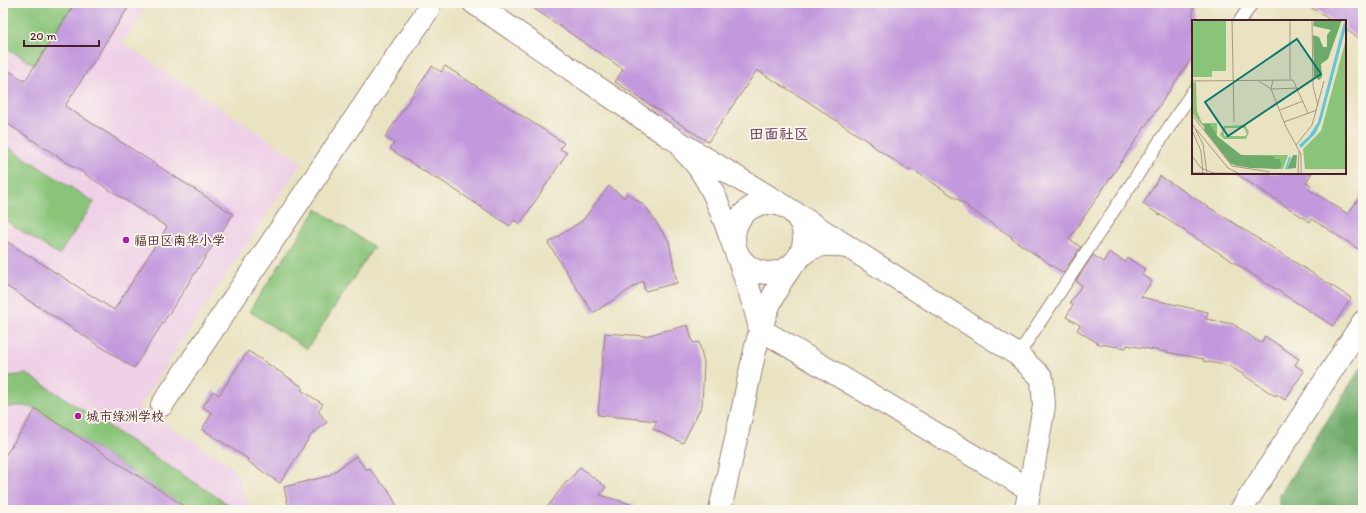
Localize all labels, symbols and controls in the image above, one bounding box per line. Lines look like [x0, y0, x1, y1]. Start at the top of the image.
inset map [1192, 20, 1346, 174]
scale bar [24, 22, 99, 48]
text: 20 m [30, 29, 57, 43]
district label: 田面社区 [749, 125, 809, 143]
place label: 福田区南华小学 [134, 233, 225, 248]
marker: 福田区南华小学 [121, 235, 131, 245]
place label: 城市绿洲学校 [86, 409, 164, 424]
marker: 城市绿洲学校 [73, 411, 83, 421]

